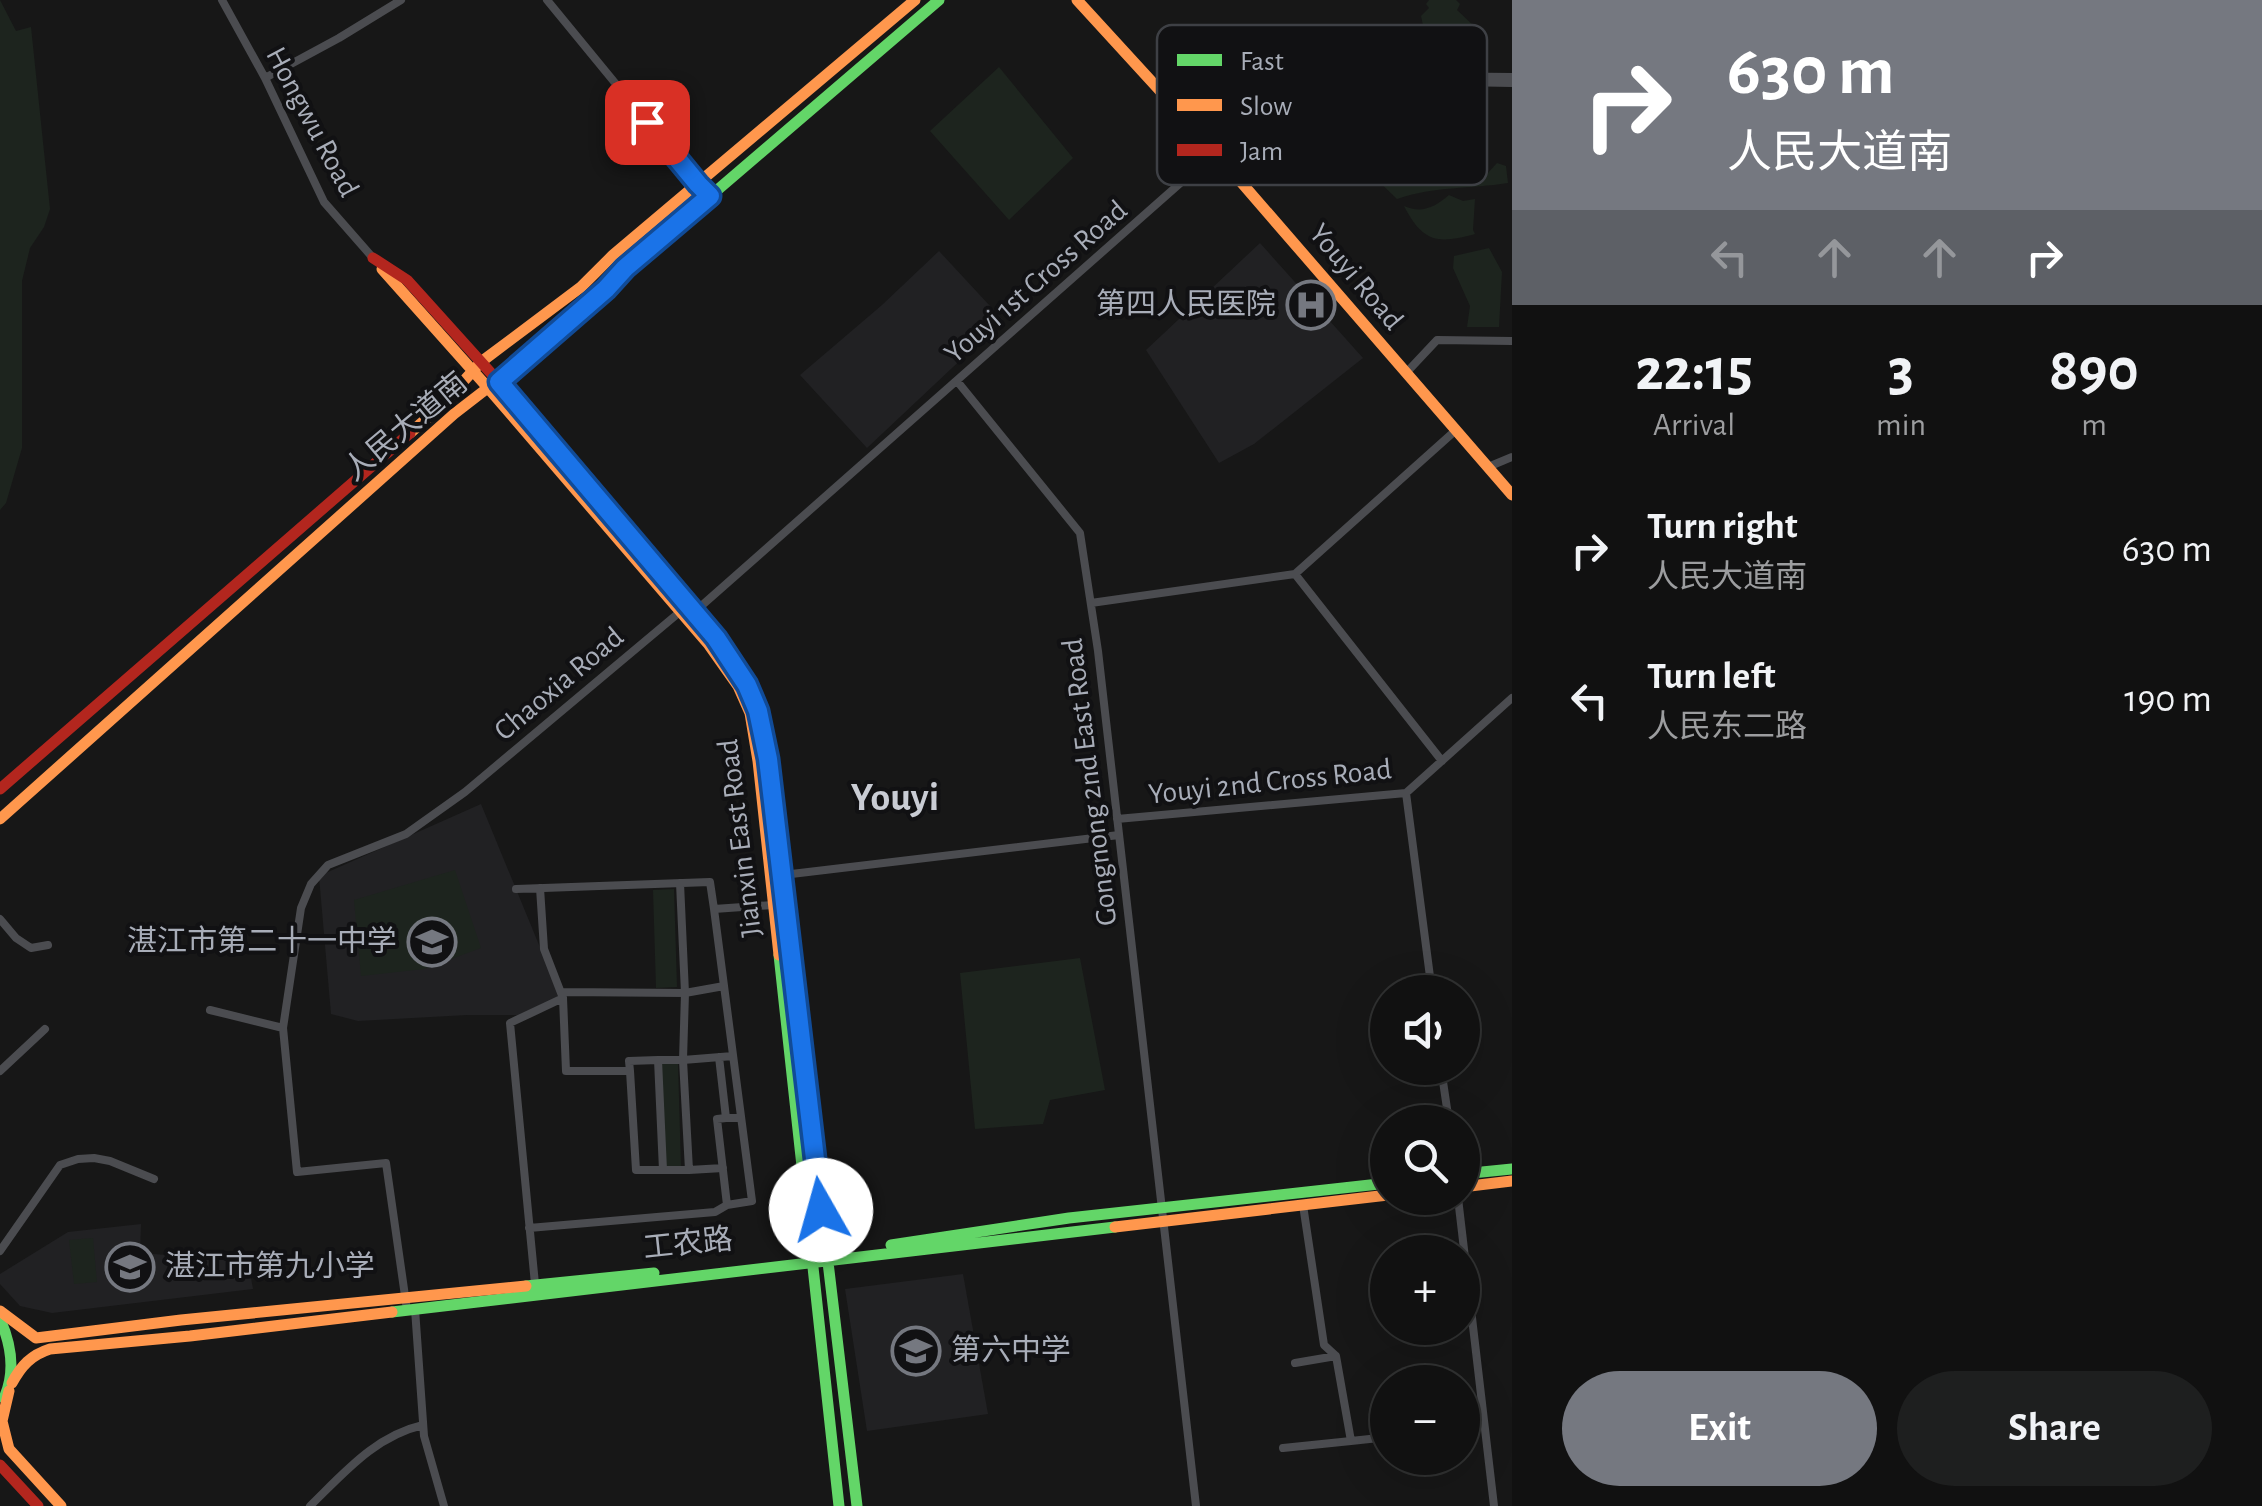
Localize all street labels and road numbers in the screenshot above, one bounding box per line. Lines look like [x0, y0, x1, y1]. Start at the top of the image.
street label: Hongwu Road [260, 42, 364, 202]
street label: Youyi 1st Cross Road [939, 195, 1133, 369]
street label: Youyi Road [1303, 218, 1409, 336]
street label: 人民大道南 [338, 366, 473, 487]
street label: Chaoxia Road [489, 622, 629, 746]
street label: Gongnong 2nd East Road [1057, 637, 1123, 927]
street label: Jianxin East Road [713, 737, 767, 939]
street label: Youyi 2nd Cross Road [1147, 754, 1393, 810]
street label: 工农路 [641, 1222, 734, 1264]

